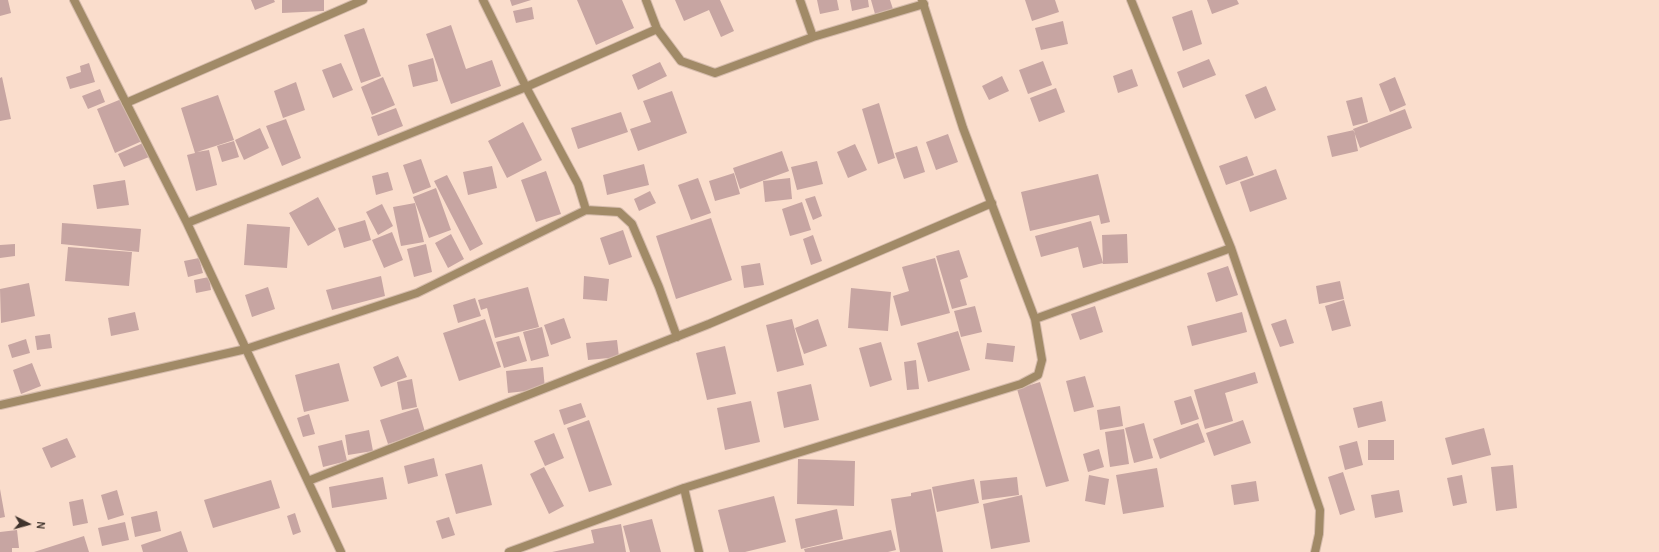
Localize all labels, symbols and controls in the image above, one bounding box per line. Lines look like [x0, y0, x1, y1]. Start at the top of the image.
north arrow [8, 504, 48, 544]
text: N [34, 521, 47, 530]

